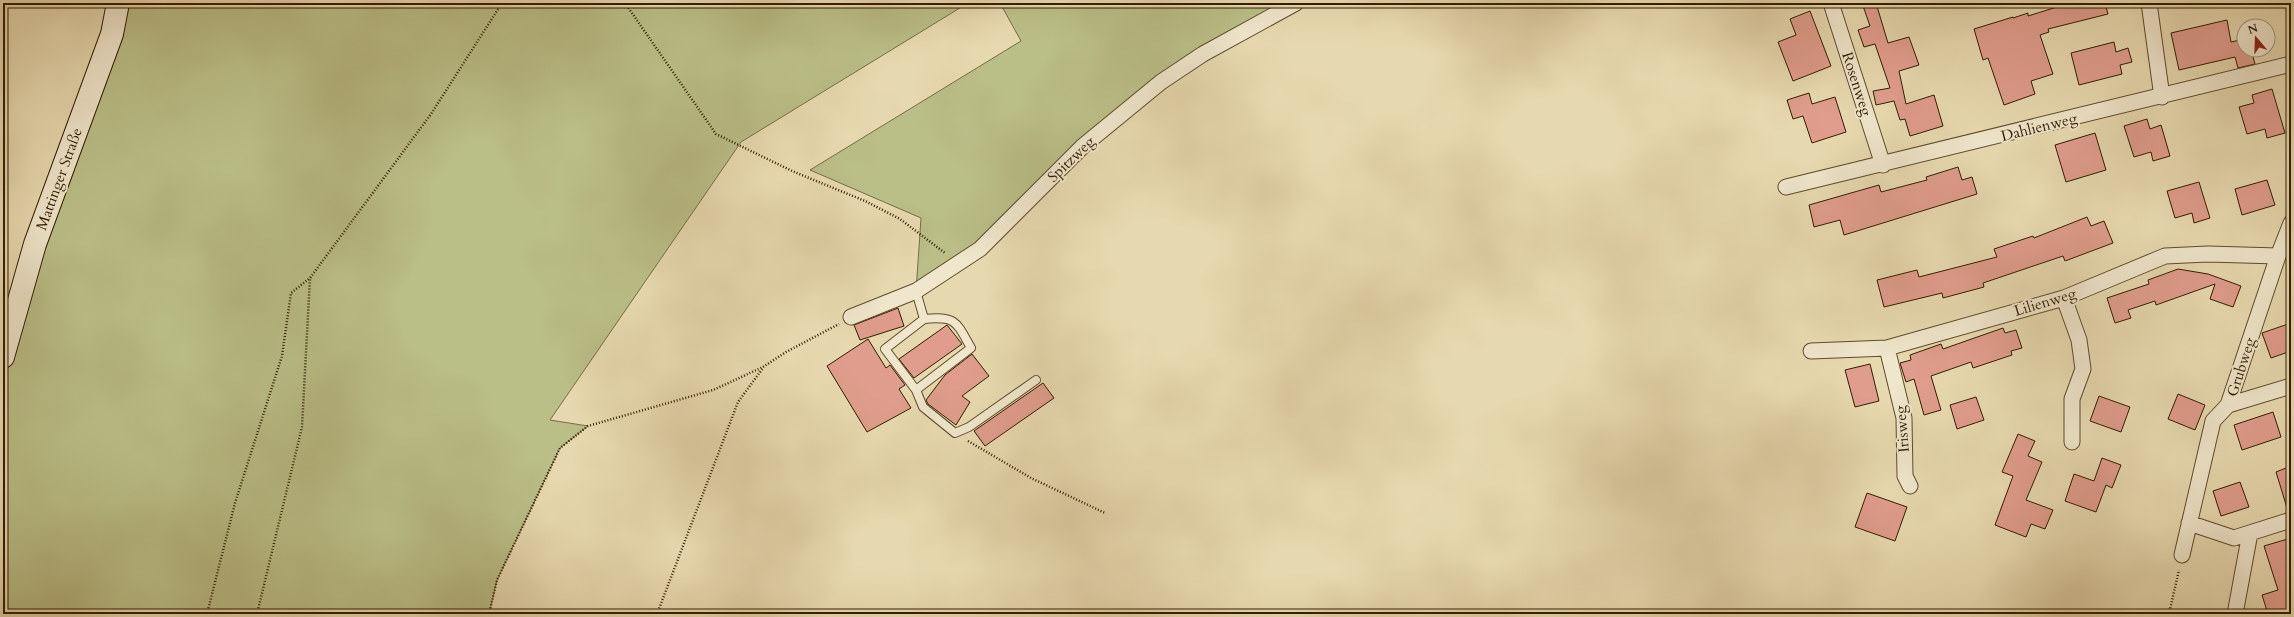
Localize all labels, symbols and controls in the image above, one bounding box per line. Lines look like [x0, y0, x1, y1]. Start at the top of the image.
north arrow [2236, 18, 2276, 58]
text: N [2246, 20, 2260, 38]
street label: Rosenweg [1837, 49, 1877, 119]
street label: Dahlienweg [1999, 108, 2080, 146]
street label: Mattinger Straße [31, 125, 87, 233]
street label: Spitzweg [1043, 131, 1099, 186]
street label: Lilienweg [2012, 283, 2079, 321]
street label: Grubweg [2222, 334, 2260, 399]
street label: Irisweg [1890, 404, 1914, 453]

